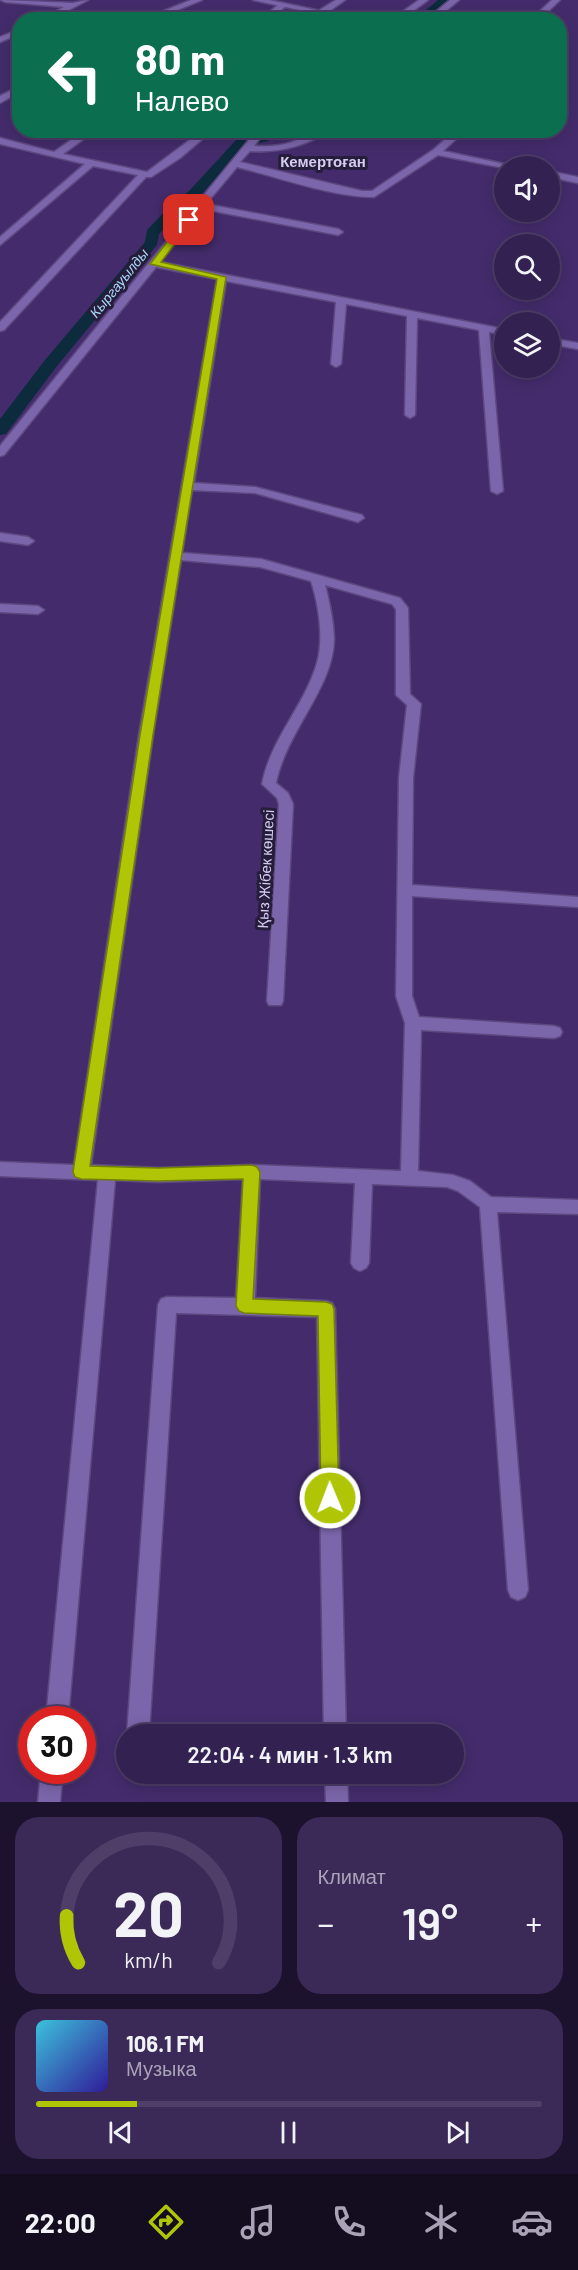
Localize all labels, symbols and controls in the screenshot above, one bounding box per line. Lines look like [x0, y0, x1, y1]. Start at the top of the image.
text: 80 m [135, 33, 225, 83]
icon: left [36, 36, 114, 114]
text: Налево [135, 84, 229, 116]
district label: Кемертоған [280, 152, 366, 170]
map controls [494, 156, 560, 378]
button: sound [494, 156, 560, 222]
pin [163, 194, 214, 245]
icon: arrive [172, 203, 205, 236]
button: search [494, 234, 560, 300]
water label: Кыргауылды [86, 244, 152, 321]
button: layers [494, 312, 560, 378]
street label: Қыз Жібек көшесі [253, 809, 277, 929]
position arrow [298, 1466, 362, 1530]
speed limit sign: 30 [18, 1706, 96, 1784]
text: 22:04 · 4 мин · 1.3 km [188, 1741, 392, 1767]
text: Климат [318, 1864, 386, 1888]
text: 20 [113, 1875, 184, 1949]
text: 19° [401, 1895, 458, 1949]
text: − [318, 1903, 334, 1943]
text: + [526, 1903, 542, 1943]
text: km/h [124, 1947, 173, 1972]
text: 106.1 FM [126, 2030, 204, 2056]
text: Музыка [126, 2056, 197, 2080]
icon: previous [104, 2116, 137, 2149]
icon: pause [272, 2116, 305, 2149]
icon: next [441, 2116, 474, 2149]
icon: directions [145, 2201, 187, 2243]
icon: music [237, 2201, 279, 2243]
icon: phone [328, 2201, 370, 2243]
icon: climate [420, 2201, 462, 2243]
icon: car [511, 2201, 553, 2243]
text: 22:00 [25, 2206, 96, 2238]

